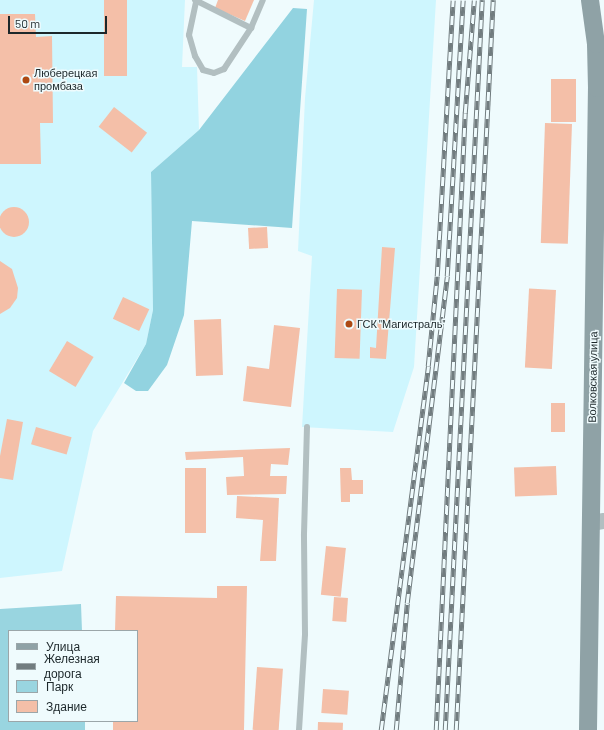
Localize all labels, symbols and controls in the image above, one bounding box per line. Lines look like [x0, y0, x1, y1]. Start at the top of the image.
scale bar [10, 8, 109, 34]
text: 50 m [15, 16, 40, 30]
place label: Люберецкая промбаза [34, 67, 97, 93]
marker: Люберецкая промбаза [21, 75, 31, 85]
place label: ГСК "Магистраль" [357, 317, 445, 331]
marker: ГСК "Магистраль" [344, 319, 354, 329]
street label: Волковская улица [586, 331, 600, 423]
legend [8, 630, 138, 722]
text: Улица [46, 639, 80, 653]
text: Железная дорога [44, 651, 100, 680]
text: Парк [46, 679, 73, 693]
text: Здание [46, 699, 87, 713]

